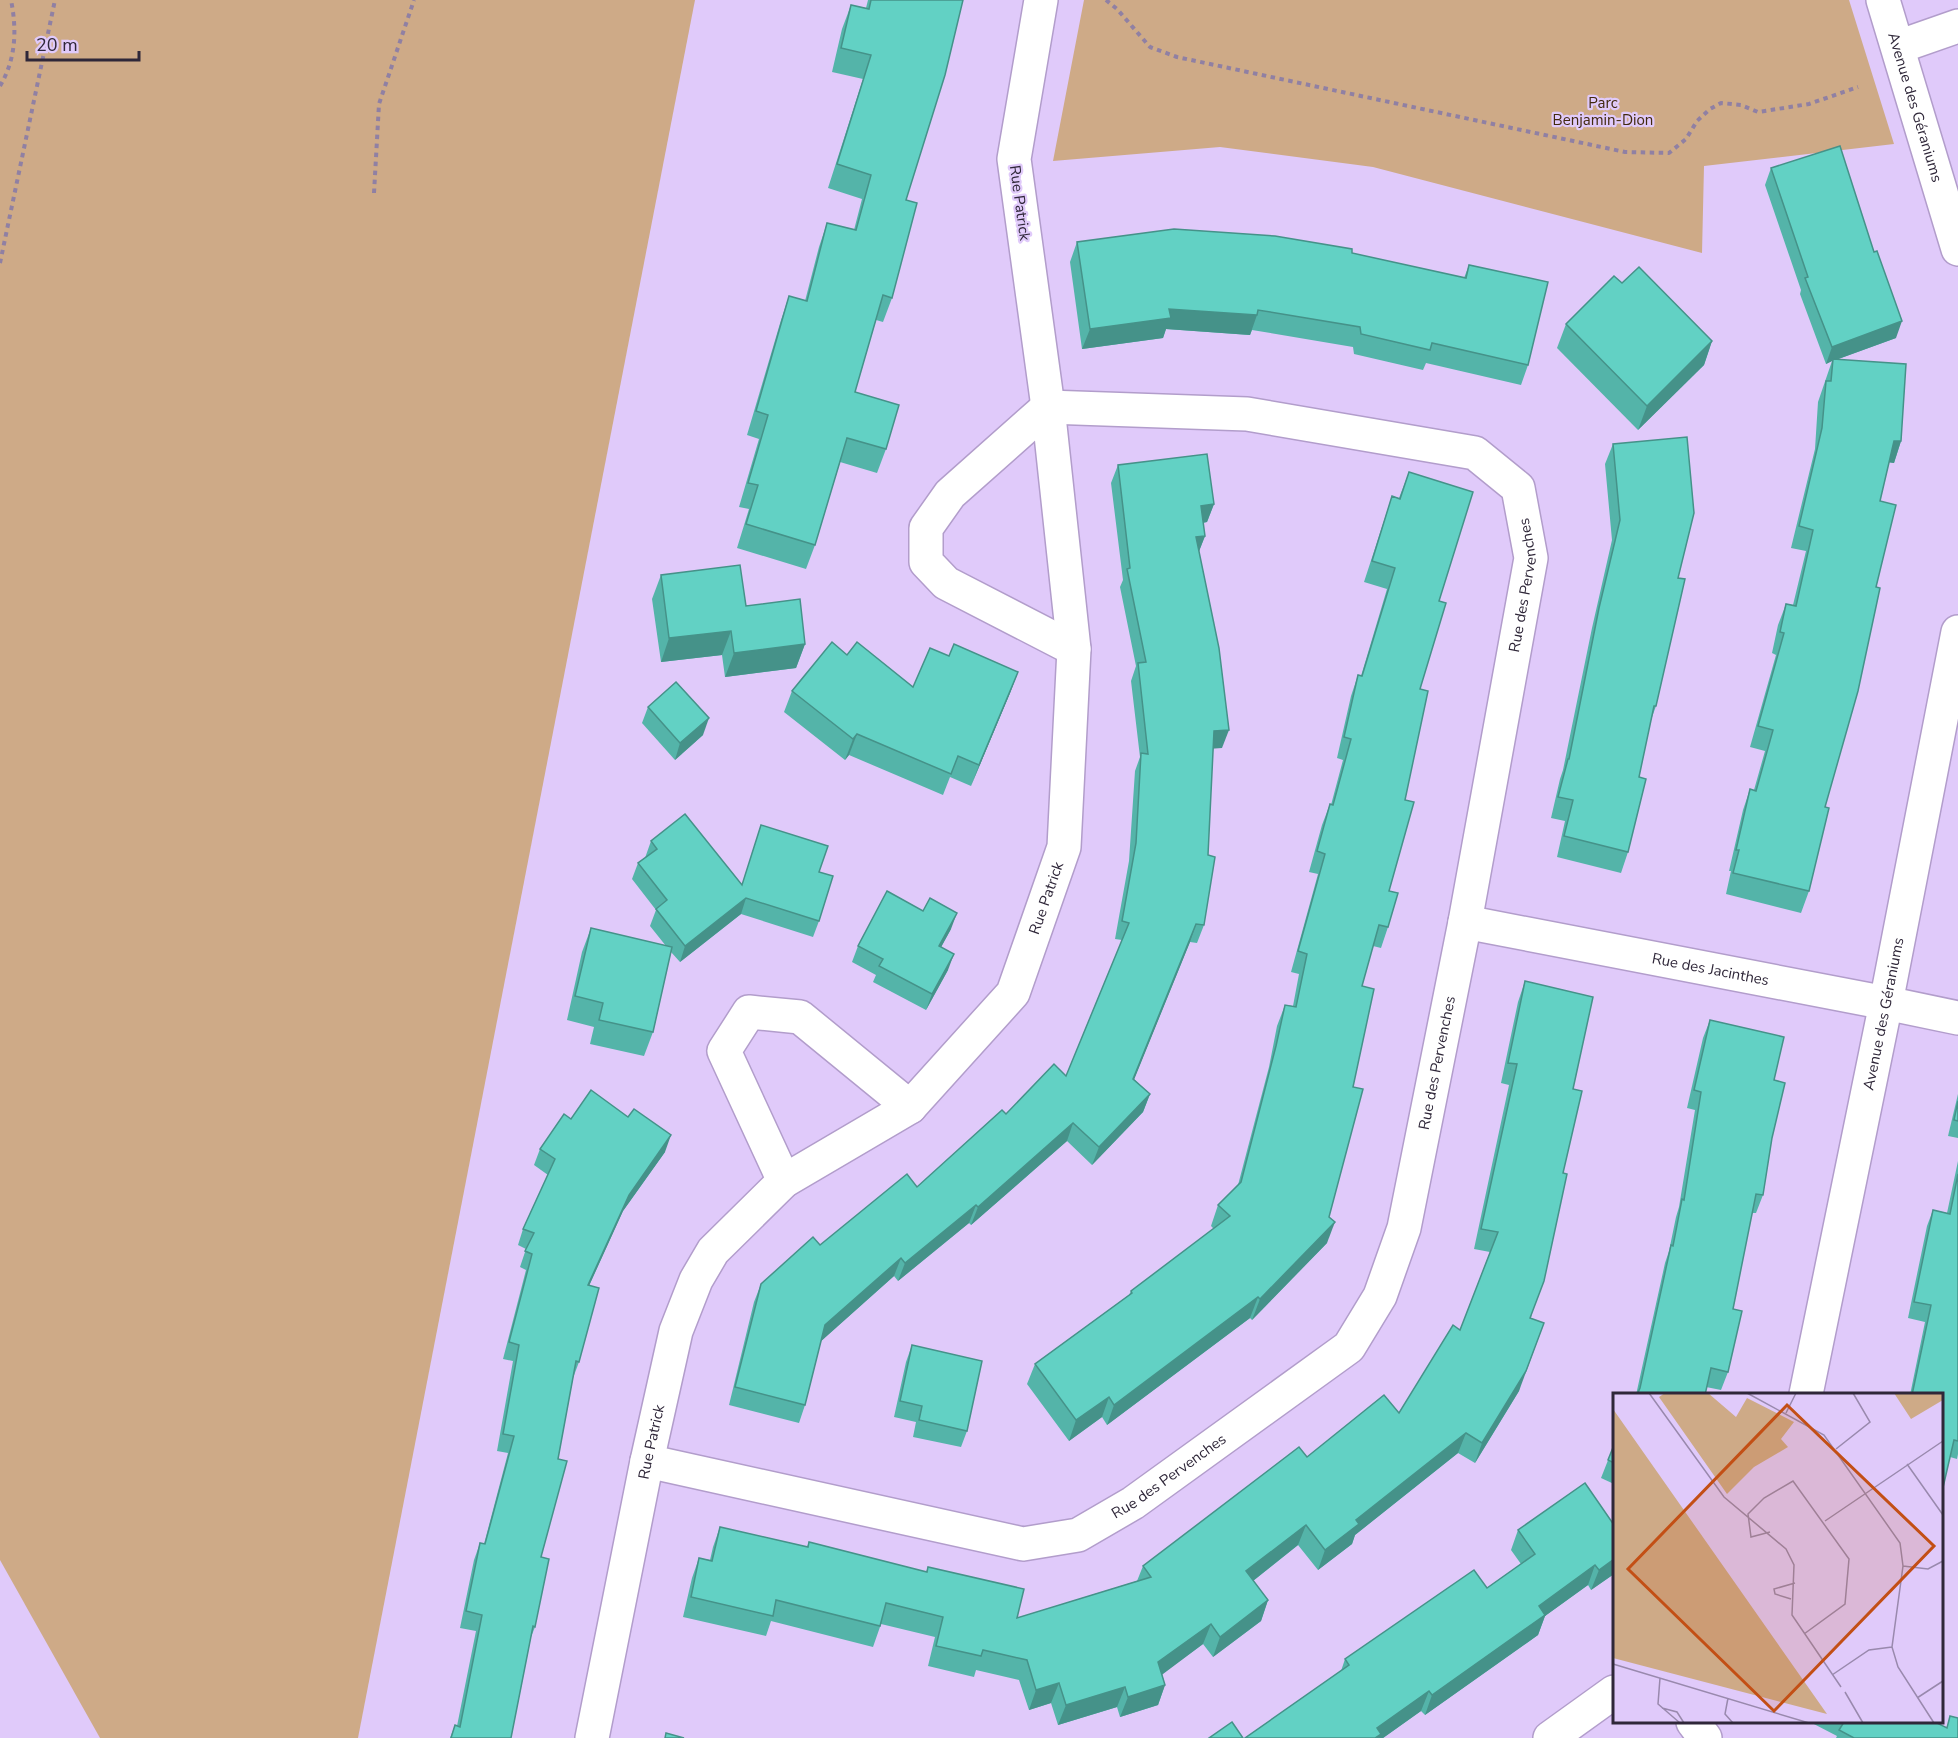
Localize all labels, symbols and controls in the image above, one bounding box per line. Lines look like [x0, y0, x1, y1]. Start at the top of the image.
scale bar [27, 24, 140, 62]
street label: Avenue des Géraniums [1883, 30, 1947, 185]
text: 20 m [36, 33, 78, 57]
park label: Parc Benjamin-Dion [1553, 93, 1653, 130]
street label: Rue Patrick [1005, 164, 1035, 242]
street label: Rue des Pervenches [1504, 516, 1541, 654]
street label: Rue Patrick [1024, 858, 1068, 937]
street label: Avenue des Géraniums [1858, 936, 1909, 1092]
street label: Rue des Jacinthes [1650, 948, 1771, 990]
street label: Rue des Pervenches [1414, 994, 1460, 1132]
inset map [1613, 1393, 1943, 1723]
street label: Rue Patrick [634, 1402, 669, 1481]
street label: Rue des Pervenches [1108, 1429, 1230, 1523]

